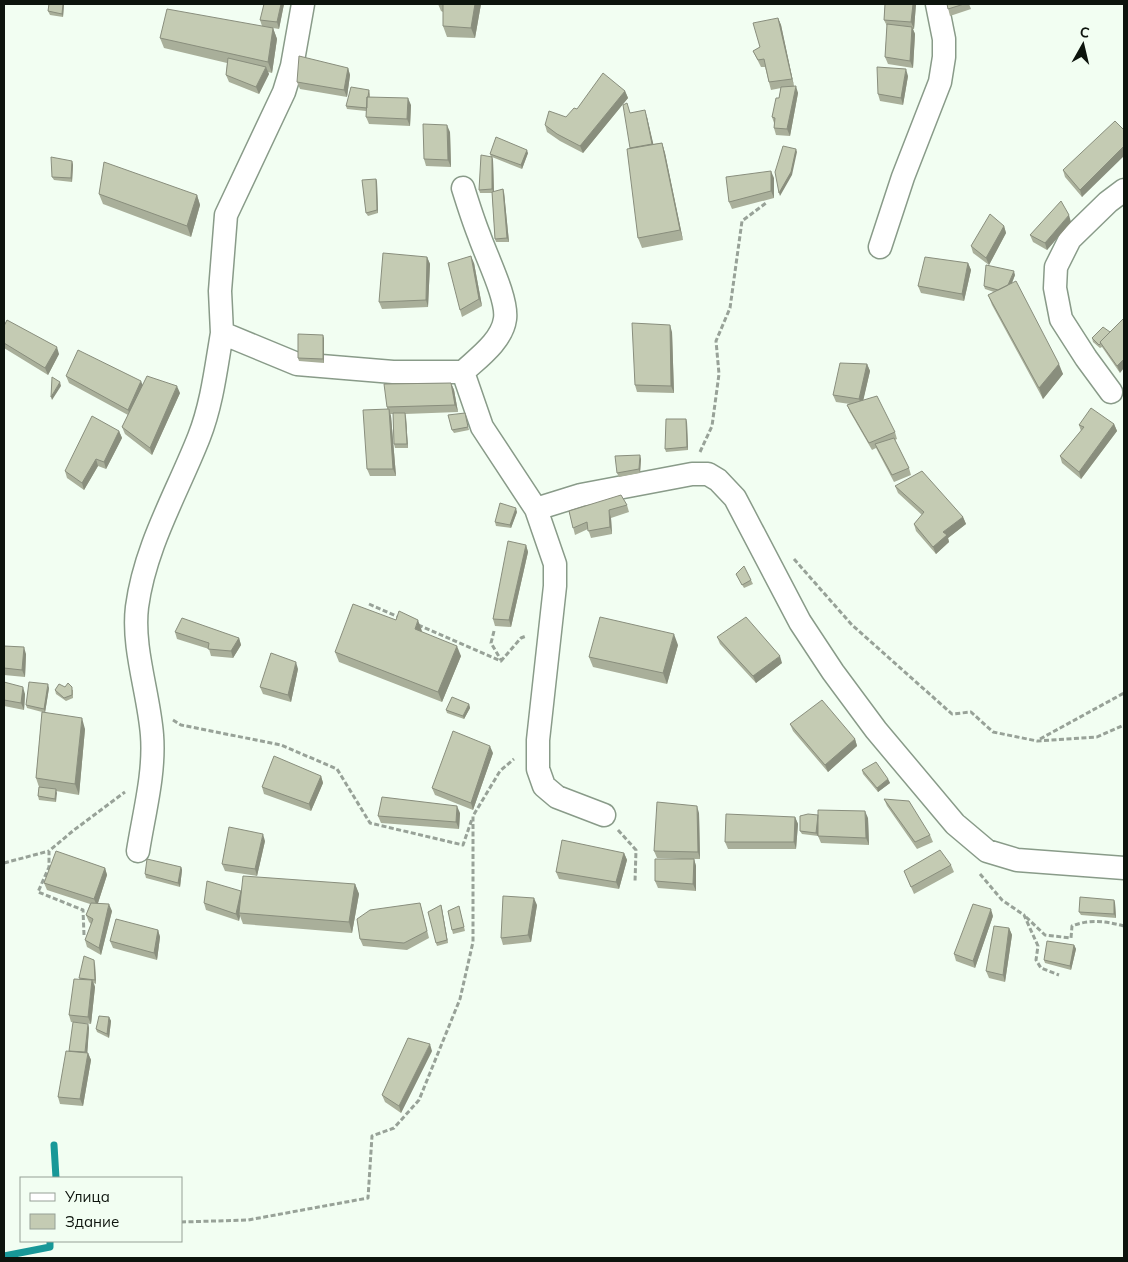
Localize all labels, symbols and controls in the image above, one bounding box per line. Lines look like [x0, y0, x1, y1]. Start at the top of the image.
north arrow [1058, 20, 1108, 70]
text: С [1079, 23, 1091, 42]
legend [20, 1177, 182, 1242]
text: Улица [64, 1187, 110, 1206]
text: Здание [65, 1212, 119, 1231]

